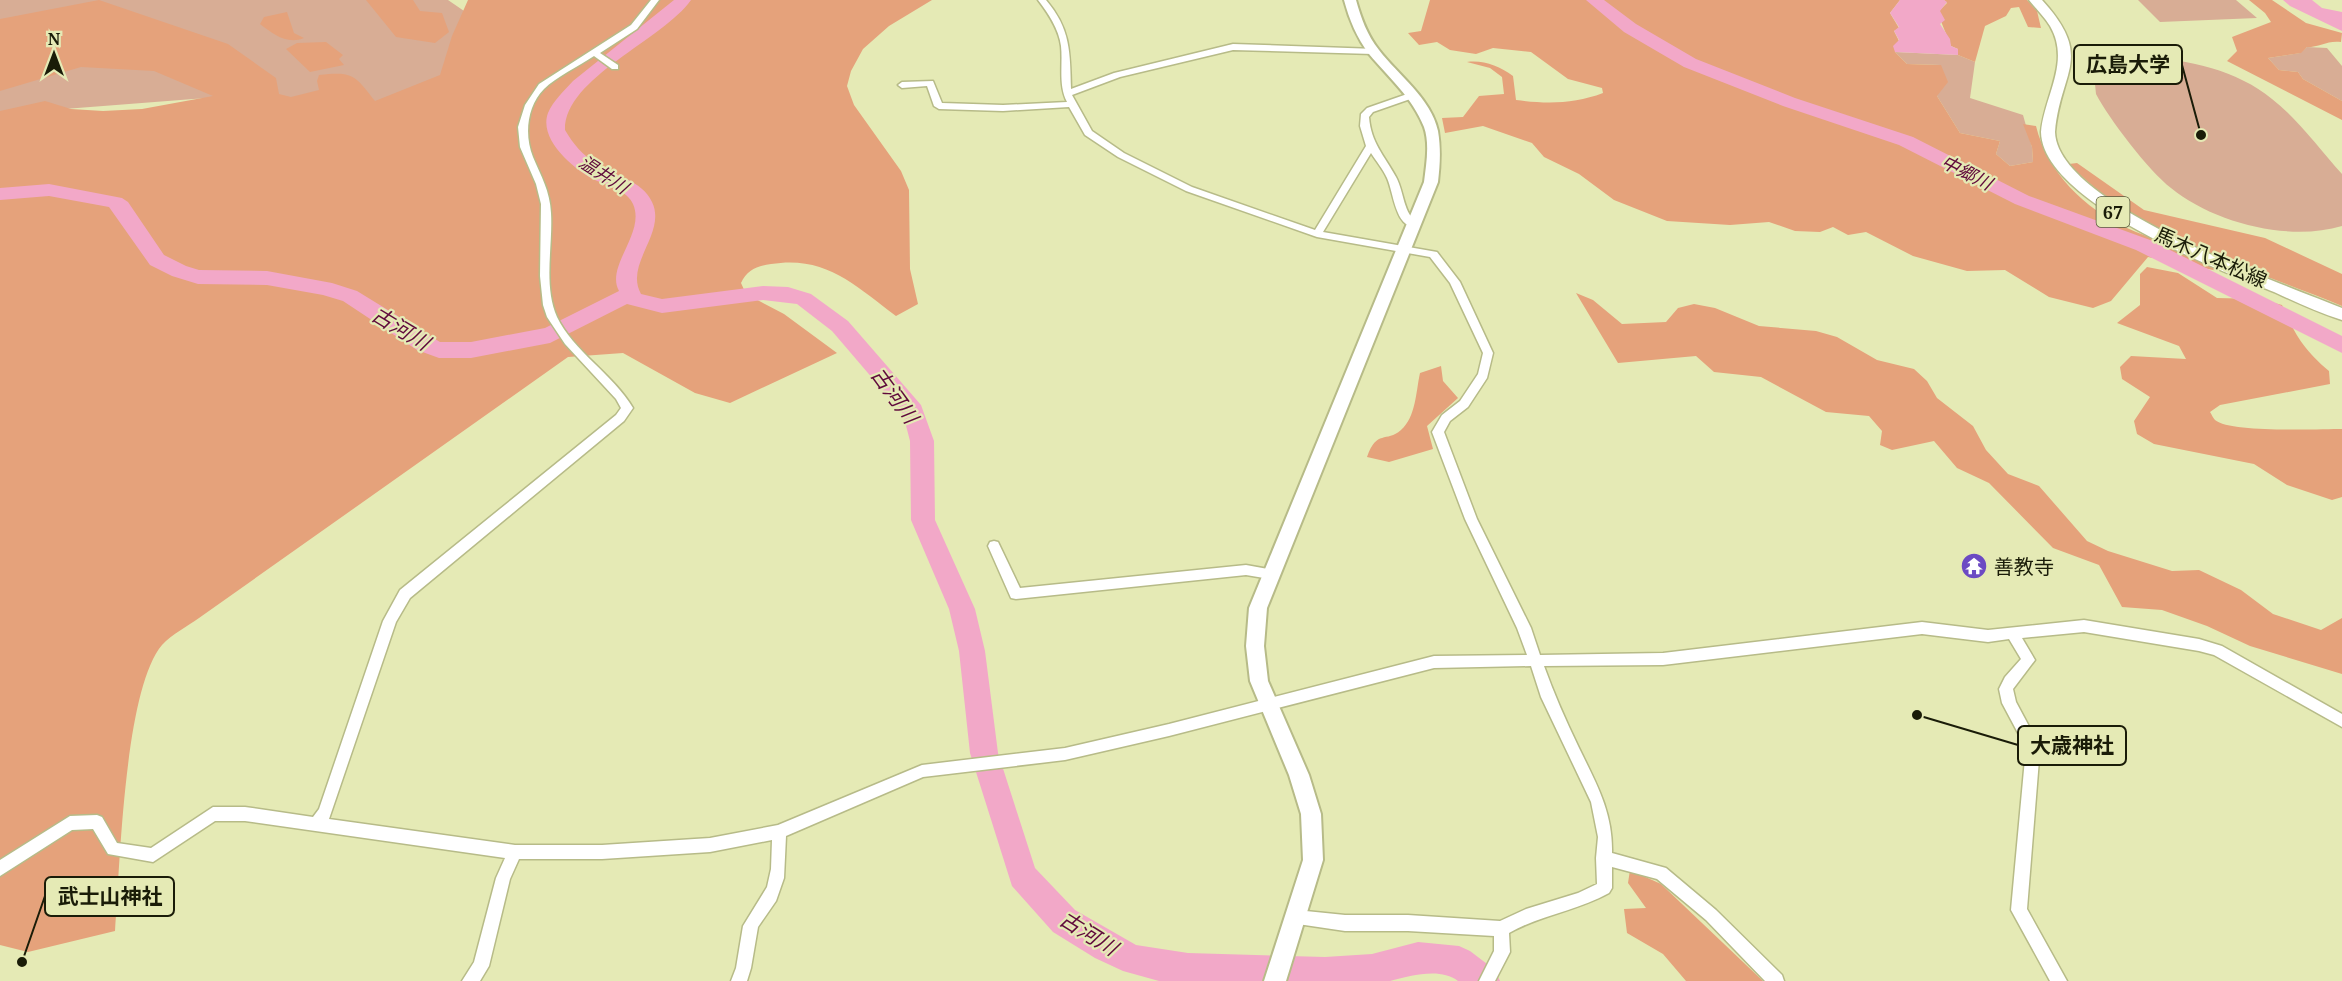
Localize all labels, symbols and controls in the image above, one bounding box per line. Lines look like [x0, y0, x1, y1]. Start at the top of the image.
north arrow [24, 24, 84, 84]
text: N [48, 28, 61, 50]
callout: 広島大学 [2074, 45, 2182, 84]
text: 広島大学 [2086, 50, 2170, 78]
water label: 温井川 [575, 149, 635, 200]
water label: 中郷川 [1937, 149, 1998, 196]
road number: 67 [2096, 197, 2130, 227]
street label: 馬木八本松線 [2151, 220, 2271, 294]
water label: 古河川 [367, 300, 437, 357]
water label: 古河川 [865, 361, 926, 430]
temple icon: 善教寺 [1959, 551, 1989, 581]
place label: 善教寺 [1994, 553, 2054, 580]
callout: 大歳神社 [2018, 726, 2126, 765]
text: 大歳神社 [2030, 731, 2114, 759]
callout: 武士山神社 [45, 877, 174, 916]
text: 武士山神社 [58, 882, 163, 910]
water label: 古河川 [1055, 904, 1125, 963]

